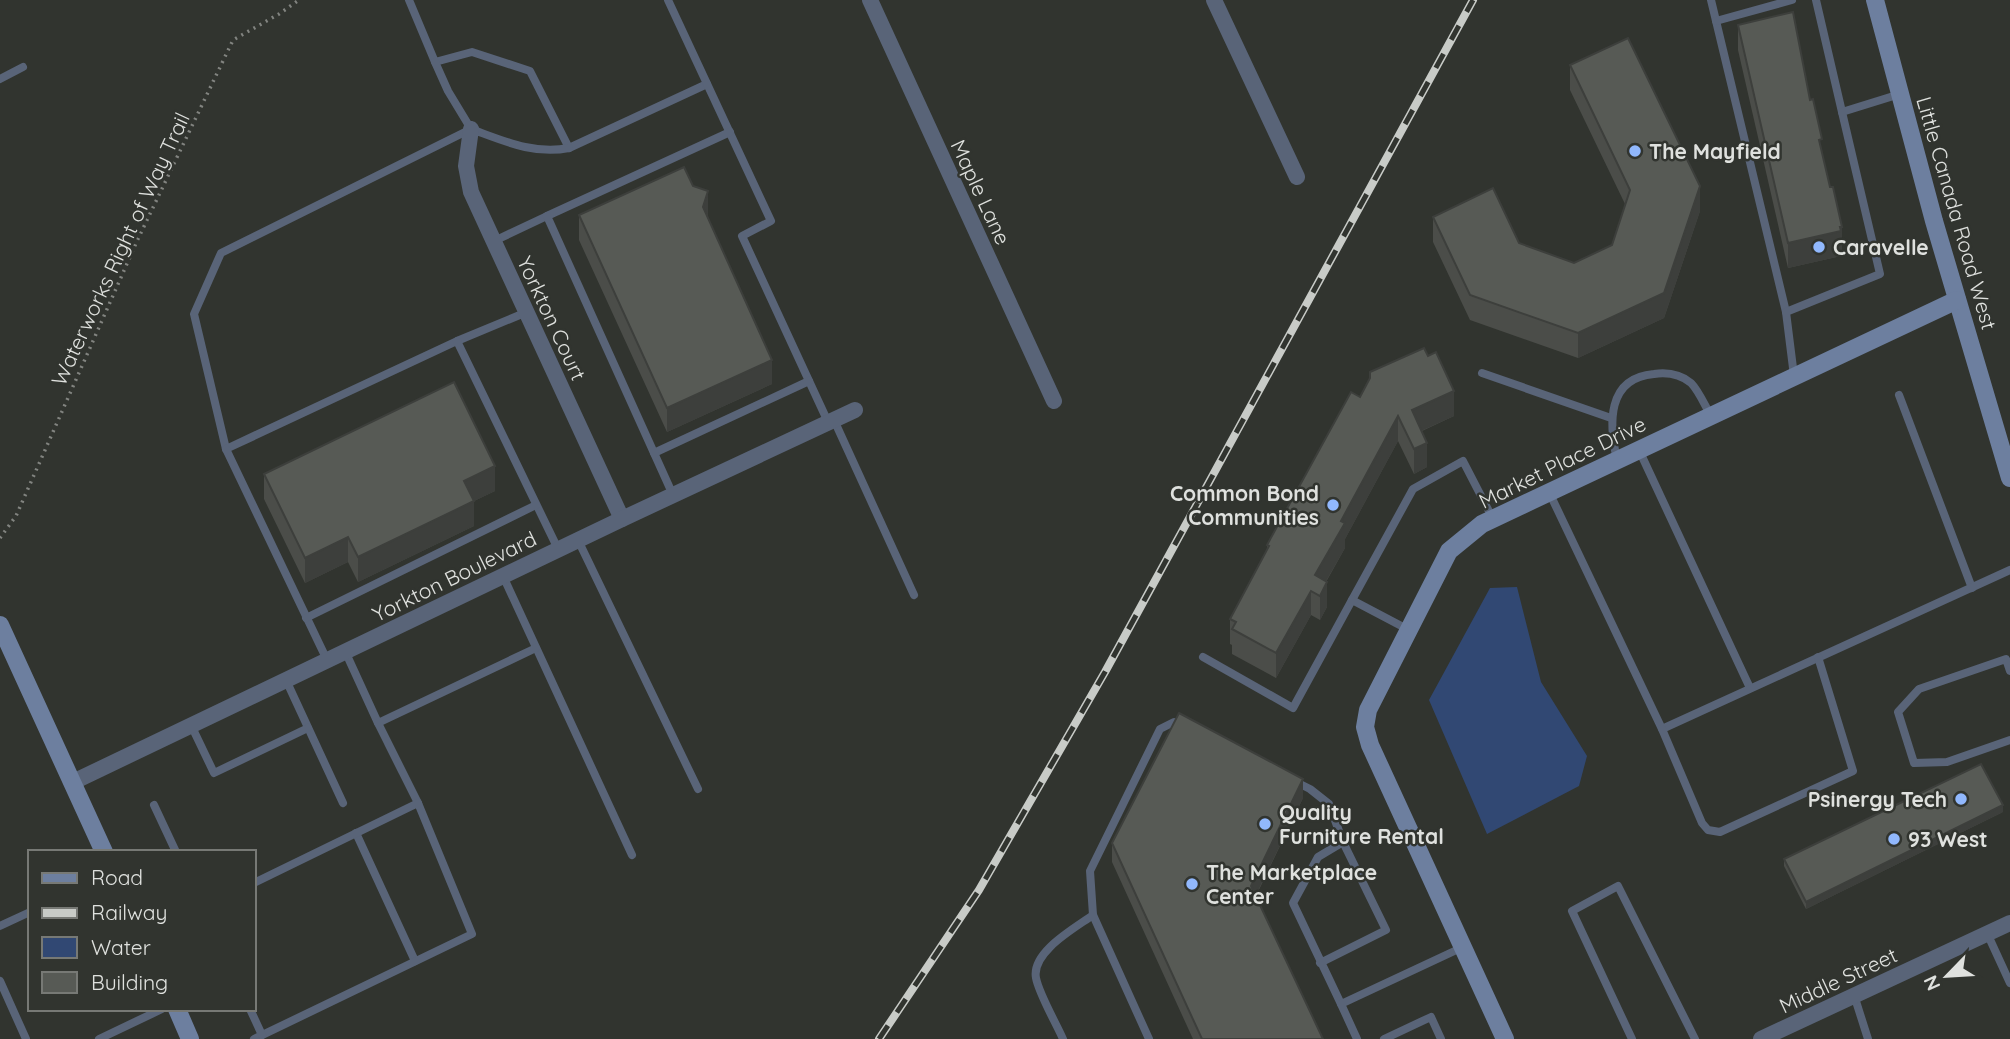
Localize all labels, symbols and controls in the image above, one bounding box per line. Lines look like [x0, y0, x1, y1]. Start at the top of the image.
street label: Little Canada Road West [1911, 93, 2003, 333]
street label: Waterworks Right of Way Trail [45, 108, 195, 390]
street label: Maple Lane [945, 135, 1017, 249]
place label: The Mayfield [1649, 138, 1781, 164]
marker: The Mayfield [1627, 143, 1643, 159]
place label: Caravelle [1833, 234, 1929, 260]
marker: Caravelle [1811, 239, 1827, 255]
street label: Yorkton Court [512, 252, 592, 384]
street label: Market Place Drive [1474, 410, 1650, 514]
place label: Common Bond Communities [1170, 480, 1319, 530]
marker: Common Bond Communities [1325, 497, 1341, 513]
street label: Yorkton Boulevard [368, 525, 540, 627]
place label: Psinergy Tech [1808, 786, 1947, 812]
marker: Psinergy Tech [1953, 791, 1969, 807]
place label: Quality Furniture Rental [1279, 799, 1444, 849]
marker: Quality Furniture Rental [1257, 816, 1273, 832]
place label: 93 West [1908, 826, 1988, 852]
marker: 93 West [1886, 831, 1902, 847]
legend [28, 850, 256, 1011]
place label: The Marketplace Center [1206, 859, 1377, 909]
text: Road [91, 864, 143, 890]
marker: The Marketplace Center [1184, 876, 1200, 892]
text: Railway [91, 899, 167, 925]
text: Water [91, 934, 151, 960]
street label: Middle Street [1775, 941, 1901, 1019]
north arrow [1912, 941, 1982, 1011]
text: Building [91, 969, 168, 995]
text: N [1918, 972, 1945, 995]

